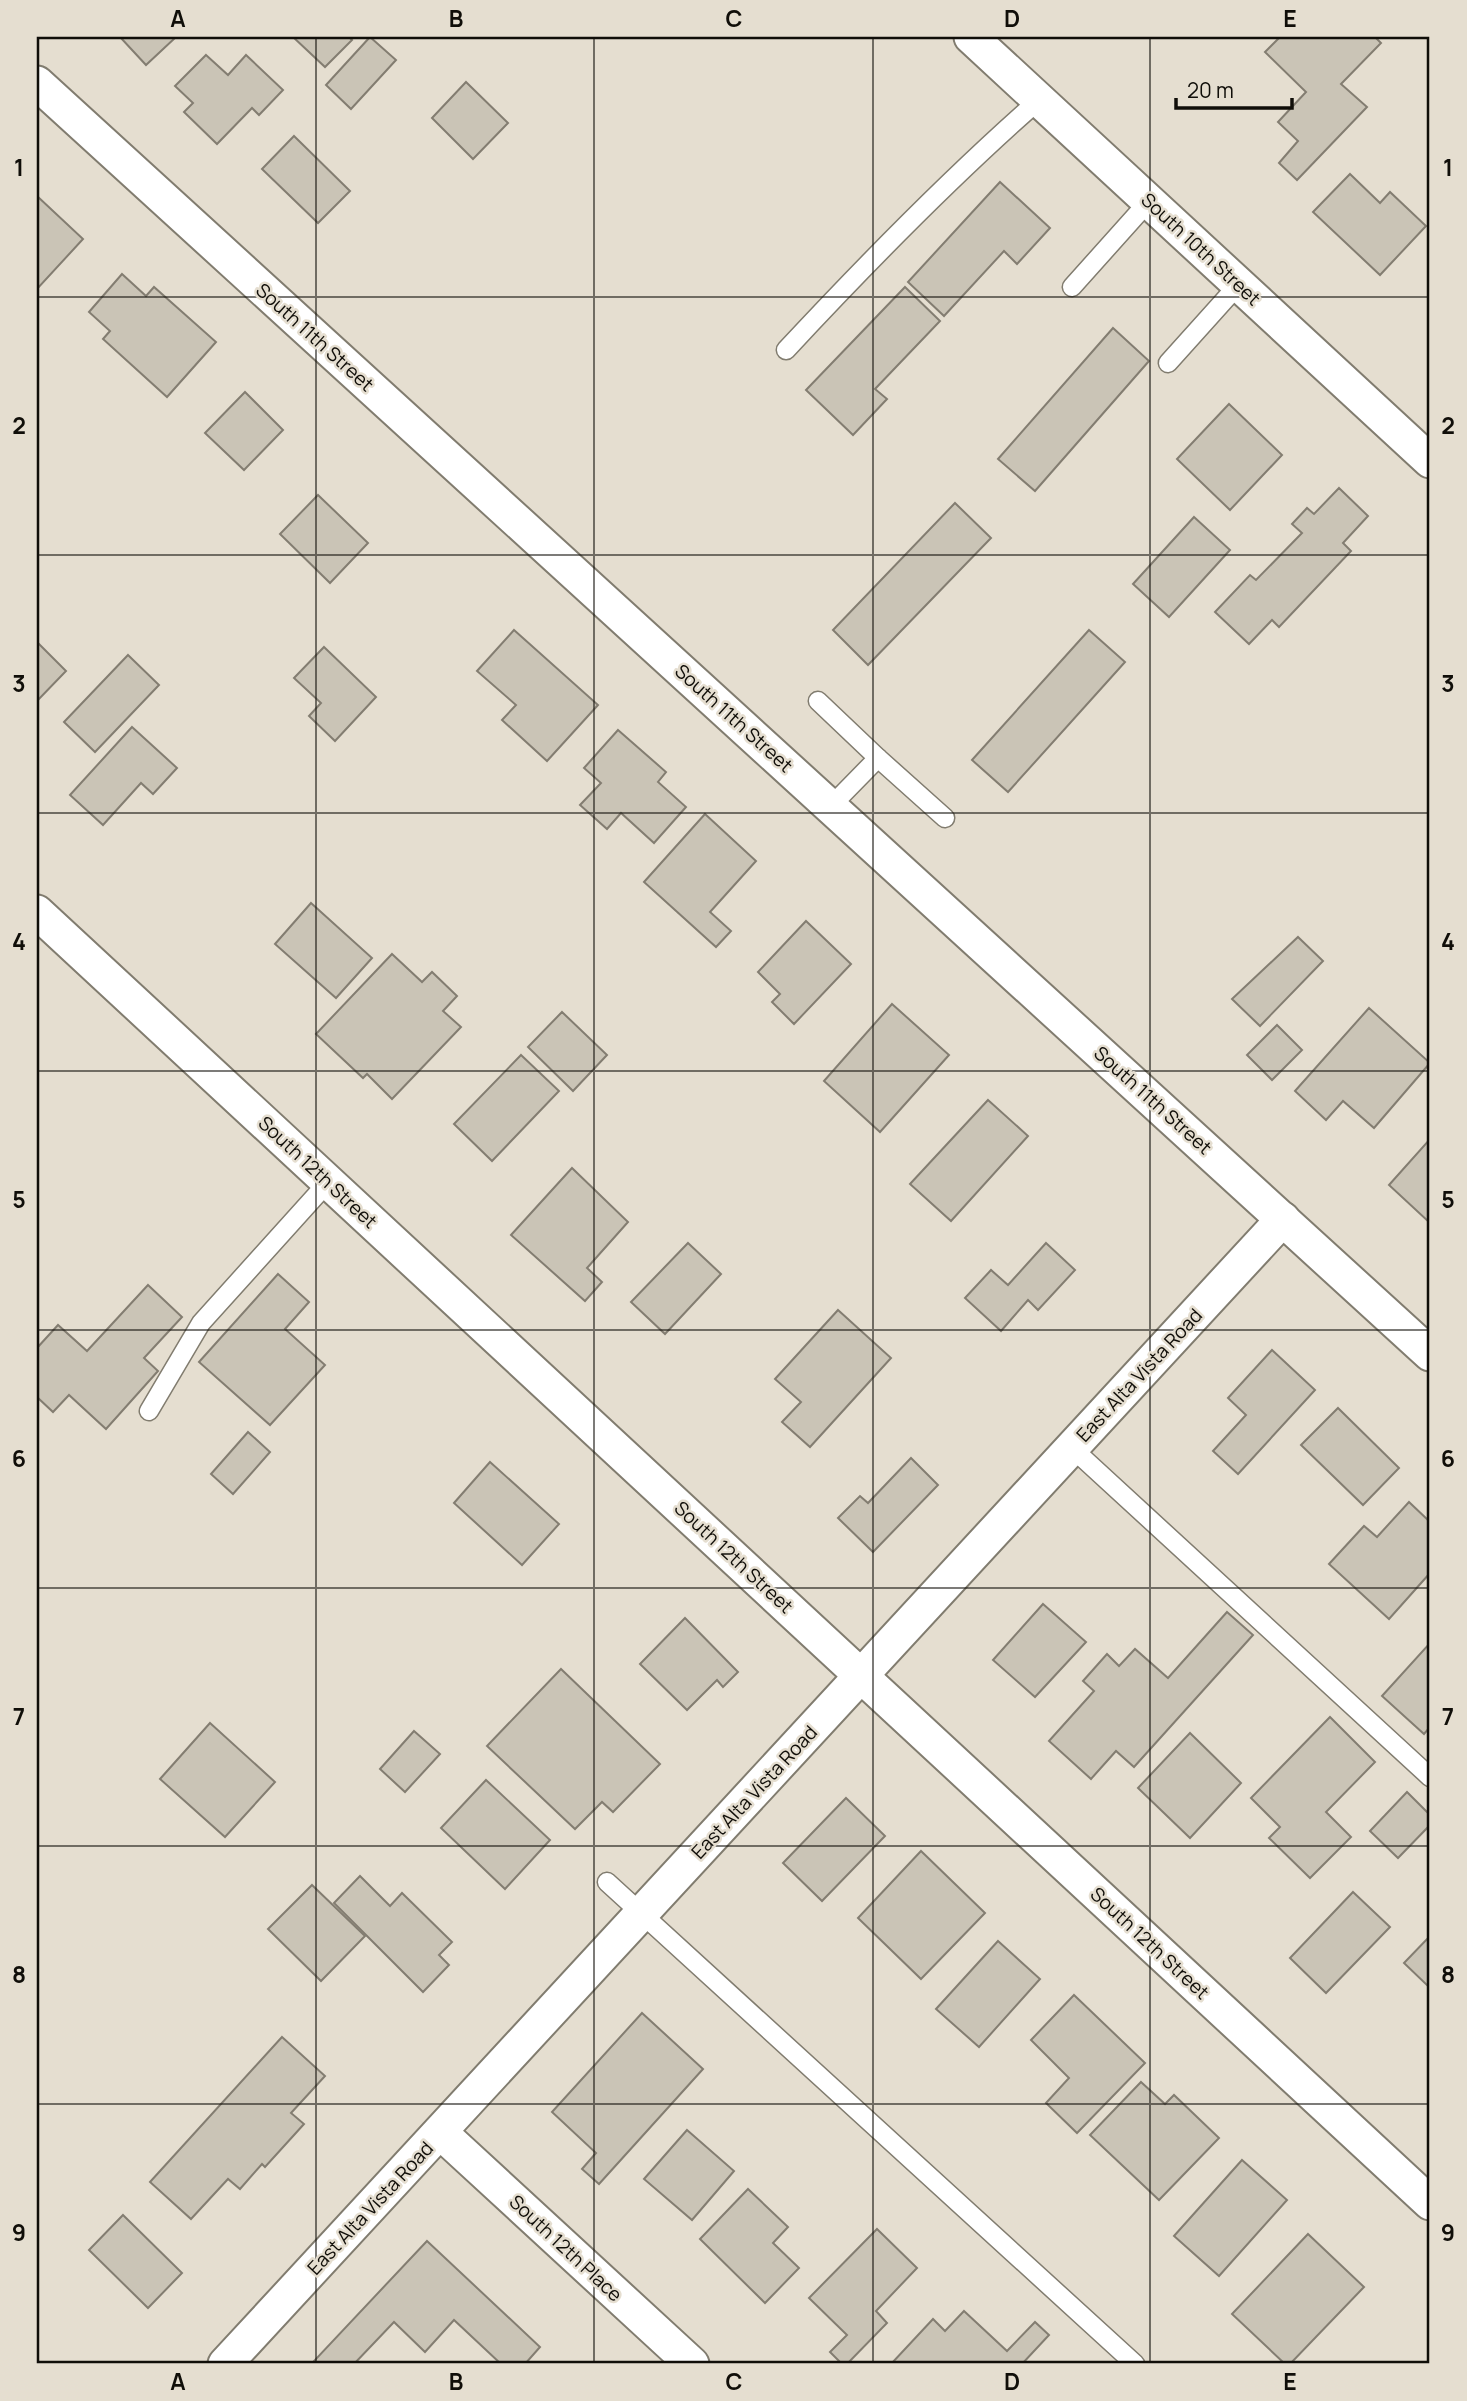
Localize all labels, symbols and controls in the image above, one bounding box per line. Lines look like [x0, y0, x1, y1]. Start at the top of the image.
text: A [170, 2, 186, 34]
text: B [449, 2, 463, 34]
text: C [726, 2, 743, 34]
text: D [1004, 2, 1020, 34]
text: E [1283, 2, 1297, 34]
scale bar [1176, 66, 1292, 110]
text: 20 m [1187, 76, 1234, 104]
text: 1 [14, 151, 24, 183]
text: 1 [1443, 151, 1453, 183]
street label: South 10th Street [1136, 187, 1266, 311]
street label: South 11th Street [250, 277, 380, 397]
text: 2 [12, 409, 26, 441]
text: 2 [1441, 409, 1455, 441]
street label: South 11th Street [669, 658, 799, 778]
text: 3 [12, 667, 26, 699]
text: 3 [1441, 667, 1455, 699]
text: 4 [12, 925, 26, 957]
text: 4 [1441, 925, 1455, 957]
street label: South 11th Street [1088, 1040, 1218, 1160]
street label: South 12th Street [253, 1110, 383, 1234]
text: 5 [12, 1183, 26, 1215]
text: 5 [1441, 1183, 1455, 1215]
street label: East Alta Vista Road [1070, 1303, 1208, 1447]
text: 6 [12, 1442, 26, 1474]
text: 6 [1441, 1442, 1455, 1474]
street label: South 12th Street [669, 1495, 799, 1619]
text: 7 [13, 1700, 25, 1732]
text: 7 [1442, 1700, 1454, 1732]
street label: East Alta Vista Road [685, 1720, 823, 1864]
street label: South 12th Street [1085, 1881, 1215, 2005]
text: 8 [12, 1958, 26, 1990]
text: 8 [1441, 1958, 1455, 1990]
street label: East Alta Vista Road [301, 2136, 439, 2280]
street label: South 12th Place [504, 2189, 628, 2307]
text: 9 [12, 2216, 26, 2248]
text: 9 [1441, 2216, 1455, 2248]
text: A [170, 2365, 186, 2397]
text: B [449, 2365, 463, 2397]
text: C [726, 2365, 743, 2397]
text: D [1004, 2365, 1020, 2397]
text: E [1283, 2365, 1297, 2397]

